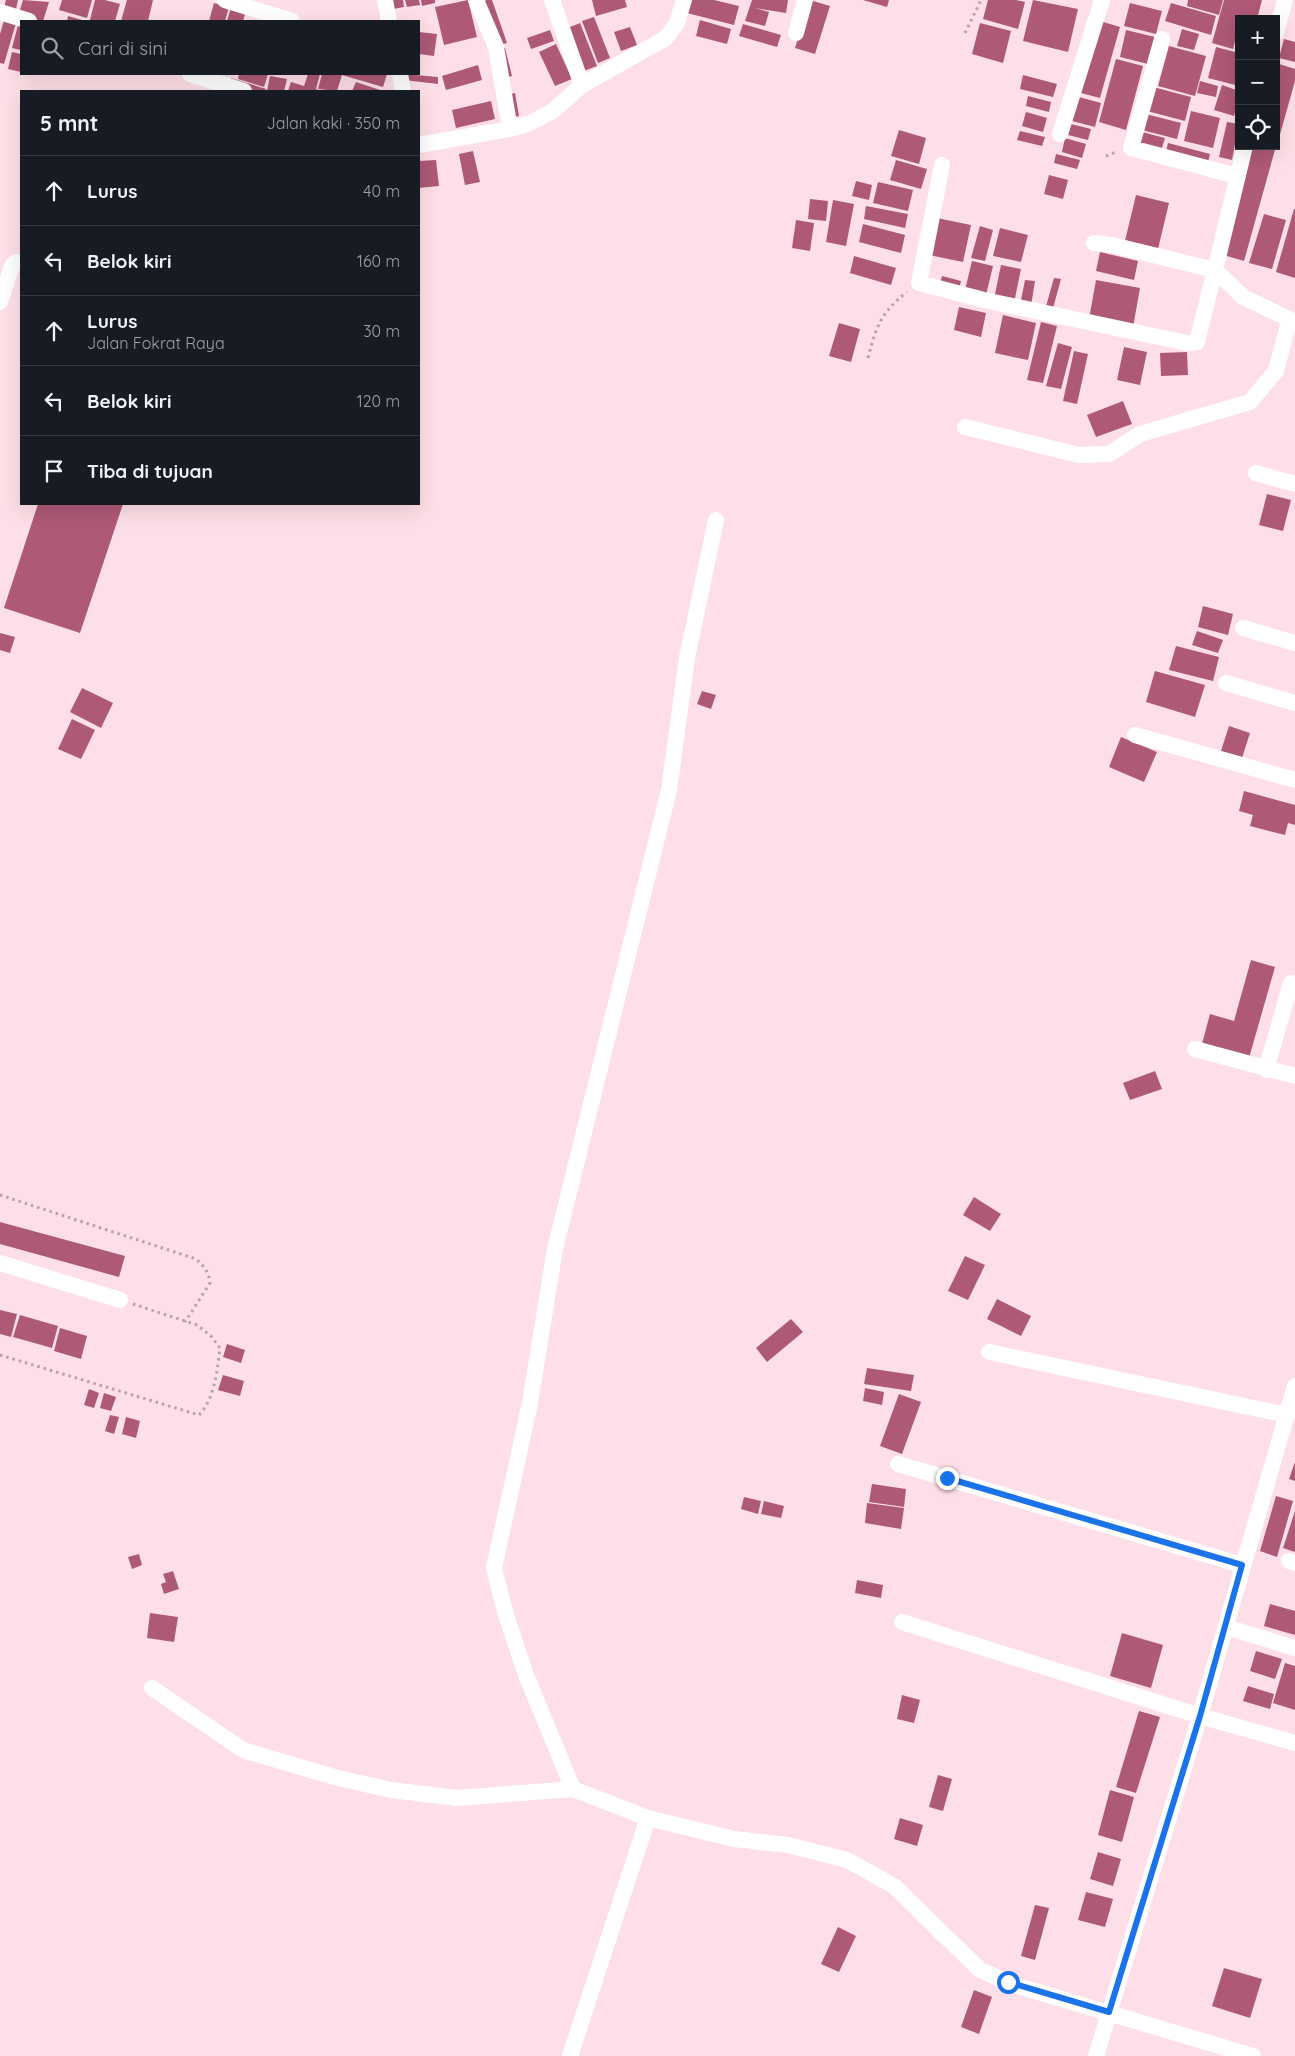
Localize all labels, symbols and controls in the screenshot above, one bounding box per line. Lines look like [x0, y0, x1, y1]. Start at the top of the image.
map controls [1235, 15, 1280, 150]
button: + [1235, 15, 1280, 60]
search box [20, 20, 420, 75]
icon: search [38, 34, 66, 62]
text: Cari di sini [78, 36, 167, 60]
button: − [1235, 60, 1280, 105]
button: locate [1235, 105, 1280, 150]
text: 5 mnt [40, 110, 98, 136]
text: Jalan kaki · 350 m [267, 113, 400, 133]
icon: ahead [40, 177, 68, 205]
text: Lurus [87, 179, 137, 203]
text: 40 m [363, 181, 400, 201]
icon: left [40, 247, 68, 275]
text: Belok kiri [87, 249, 172, 273]
text: 160 m [357, 251, 400, 271]
text: Lurus [87, 309, 137, 333]
icon: ahead [40, 317, 68, 345]
text: 30 m [363, 321, 400, 341]
text: Jalan Fokrat Raya [87, 333, 225, 353]
icon: left [40, 387, 68, 415]
text: Belok kiri [87, 389, 172, 413]
text: 120 m [357, 391, 400, 411]
icon: arrive [40, 457, 68, 485]
text: Tiba di tujuan [87, 459, 213, 483]
route end [936, 1467, 959, 1490]
route start [997, 1971, 1020, 1994]

